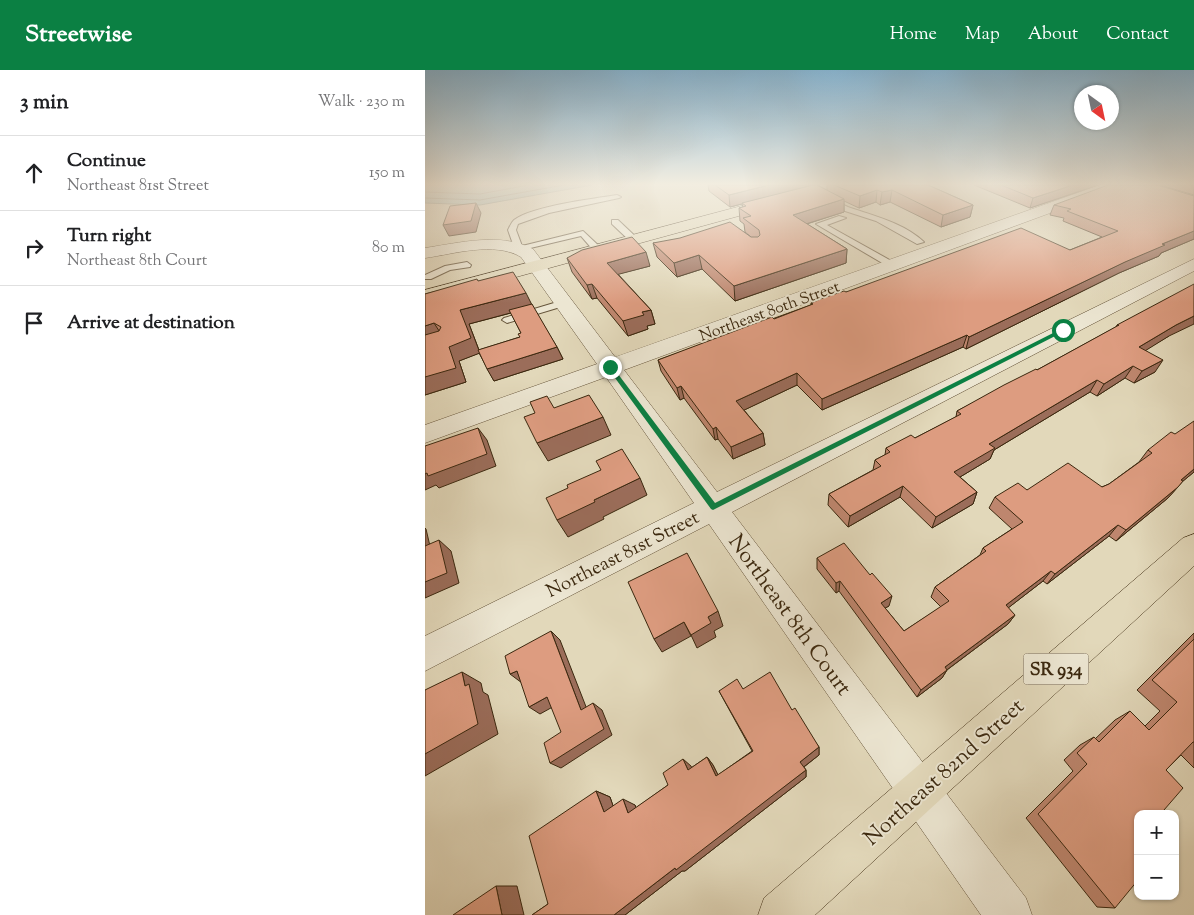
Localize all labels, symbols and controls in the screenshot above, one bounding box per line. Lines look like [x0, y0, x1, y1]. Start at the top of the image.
text: Streetwise [25, 18, 132, 52]
text: Home [890, 22, 937, 48]
text: Map [965, 22, 1000, 48]
text: About [1028, 22, 1078, 48]
text: Contact [1106, 22, 1169, 48]
north arrow [1074, 85, 1119, 130]
text: 3 min [20, 88, 69, 118]
text: Walk · 230 m [318, 91, 405, 114]
text: Continue [67, 148, 146, 175]
icon: ahead [20, 159, 48, 187]
text: 150 m [369, 162, 405, 185]
text: Northeast 81st Street [67, 175, 209, 198]
text: Turn right [67, 223, 151, 250]
icon: right [20, 234, 48, 262]
text: 80 m [372, 237, 405, 260]
text: Northeast 8th Court [67, 250, 207, 273]
street label: Northeast 80th Street [696, 276, 844, 348]
icon: arrive [20, 309, 48, 337]
text: Arrive at destination [67, 310, 235, 337]
route start [1052, 319, 1075, 342]
route end [599, 356, 622, 379]
street label: Northeast 81st Street [542, 505, 705, 606]
street label: Northeast 8th Court [719, 528, 858, 704]
road number: SR 934 [1023, 654, 1089, 684]
street label: Northeast 82nd Street [857, 692, 1033, 854]
map controls [1134, 810, 1179, 900]
button: + [1134, 810, 1179, 855]
button: − [1134, 855, 1179, 900]

